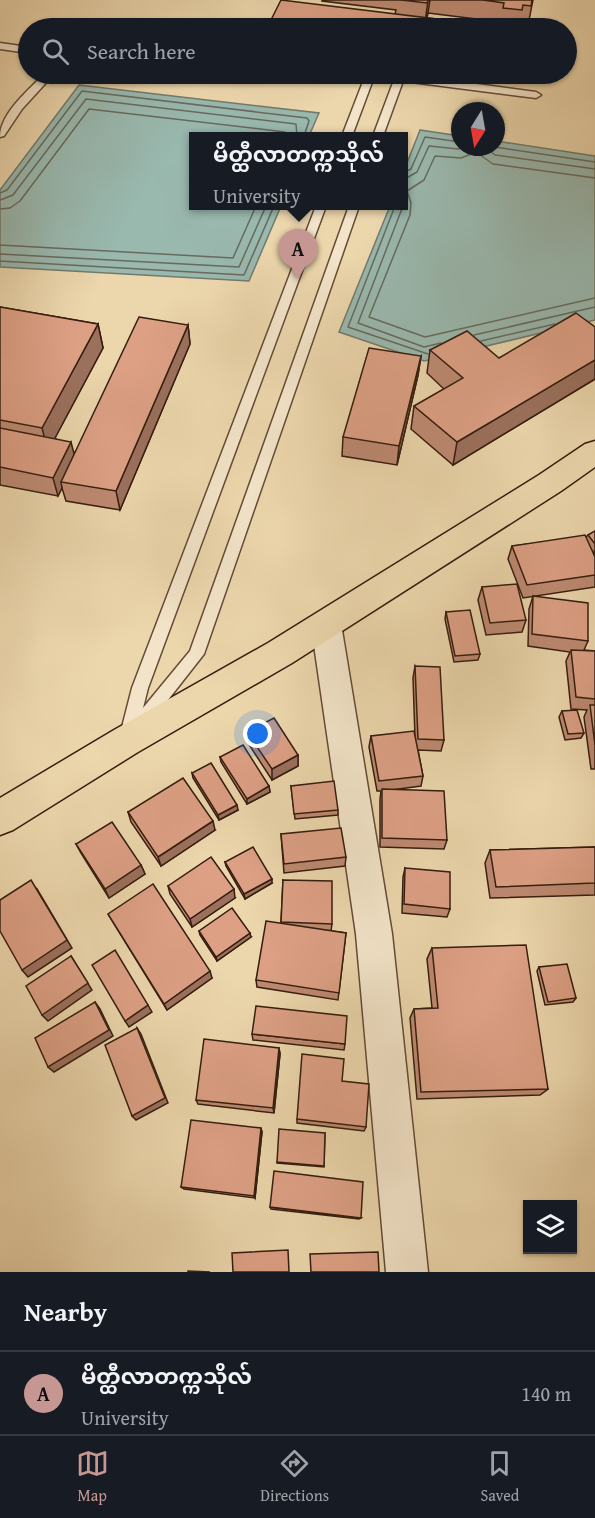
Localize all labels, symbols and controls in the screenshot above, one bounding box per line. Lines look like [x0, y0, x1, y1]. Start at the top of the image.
search box [18, 18, 577, 84]
icon: search [39, 35, 72, 68]
text: Search here [87, 35, 196, 67]
north arrow [451, 102, 505, 156]
popup [189, 132, 408, 210]
text: မိတ္ထီလာတက္ကသိုလ် [213, 138, 384, 170]
text: University [213, 181, 301, 210]
pin: A [278, 230, 318, 279]
your location [243, 719, 272, 748]
map controls [523, 1200, 577, 1254]
button: layers [523, 1200, 577, 1254]
text: Nearby [24, 1292, 107, 1331]
text: မိတ္ထီလာတက္ကသိုလ် [81, 1360, 252, 1392]
text: A [37, 1379, 50, 1408]
text: 140 m [521, 1379, 571, 1408]
text: University [81, 1403, 169, 1432]
tab: Map [76, 1447, 109, 1507]
tab: Directions [260, 1447, 329, 1507]
tab: Saved [480, 1447, 519, 1507]

